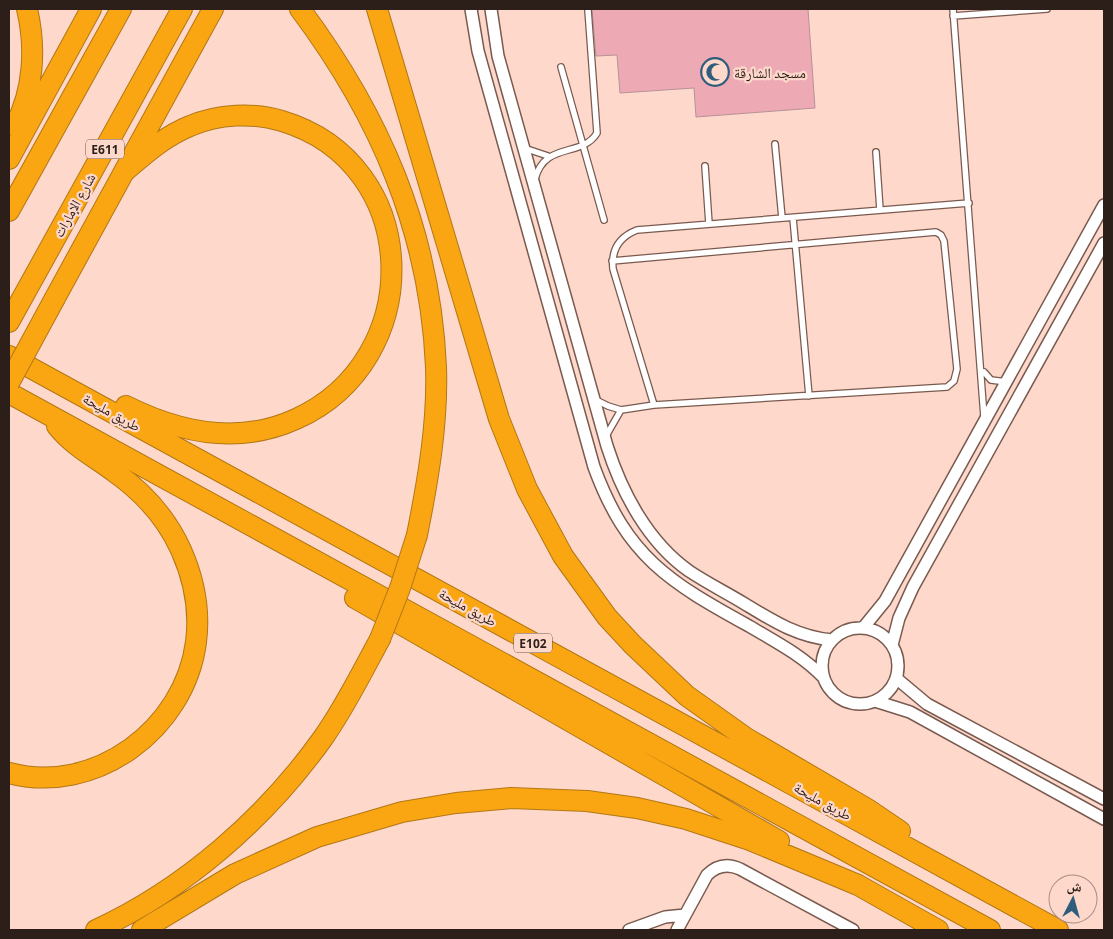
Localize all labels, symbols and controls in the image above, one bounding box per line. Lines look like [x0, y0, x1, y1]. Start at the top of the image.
mosque icon: مسجد الشارقة [700, 57, 730, 87]
place label: مسجد الشارقة [734, 63, 806, 82]
road number: E611 [86, 140, 124, 158]
street label: شارع الإمارات [49, 170, 100, 241]
street label: طريق مليحة [79, 388, 144, 436]
street label: طريق مليحة [435, 583, 500, 631]
road number: E102 [514, 634, 552, 652]
street label: طريق مليحة [790, 777, 855, 825]
north arrow [1048, 874, 1098, 924]
text: ش [1066, 875, 1083, 896]

